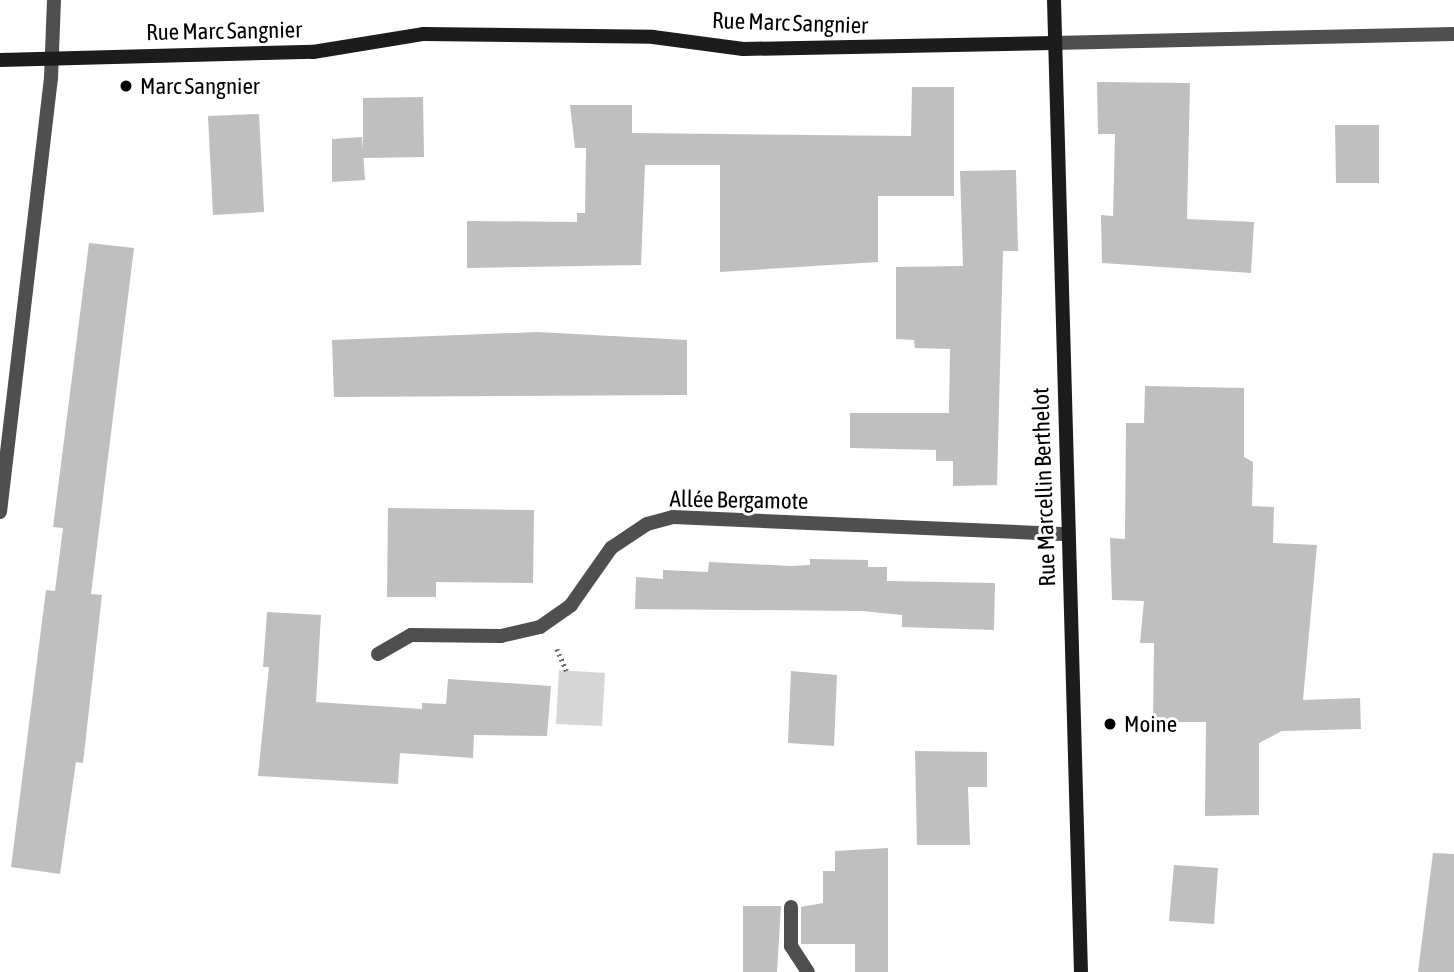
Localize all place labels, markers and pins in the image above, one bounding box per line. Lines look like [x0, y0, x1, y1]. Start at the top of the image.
place label: Marc Sangnier [140, 72, 260, 100]
marker: Marc Sangnier [118, 78, 134, 94]
place label: Moine [1124, 710, 1177, 738]
marker: Moine [1102, 716, 1118, 732]

